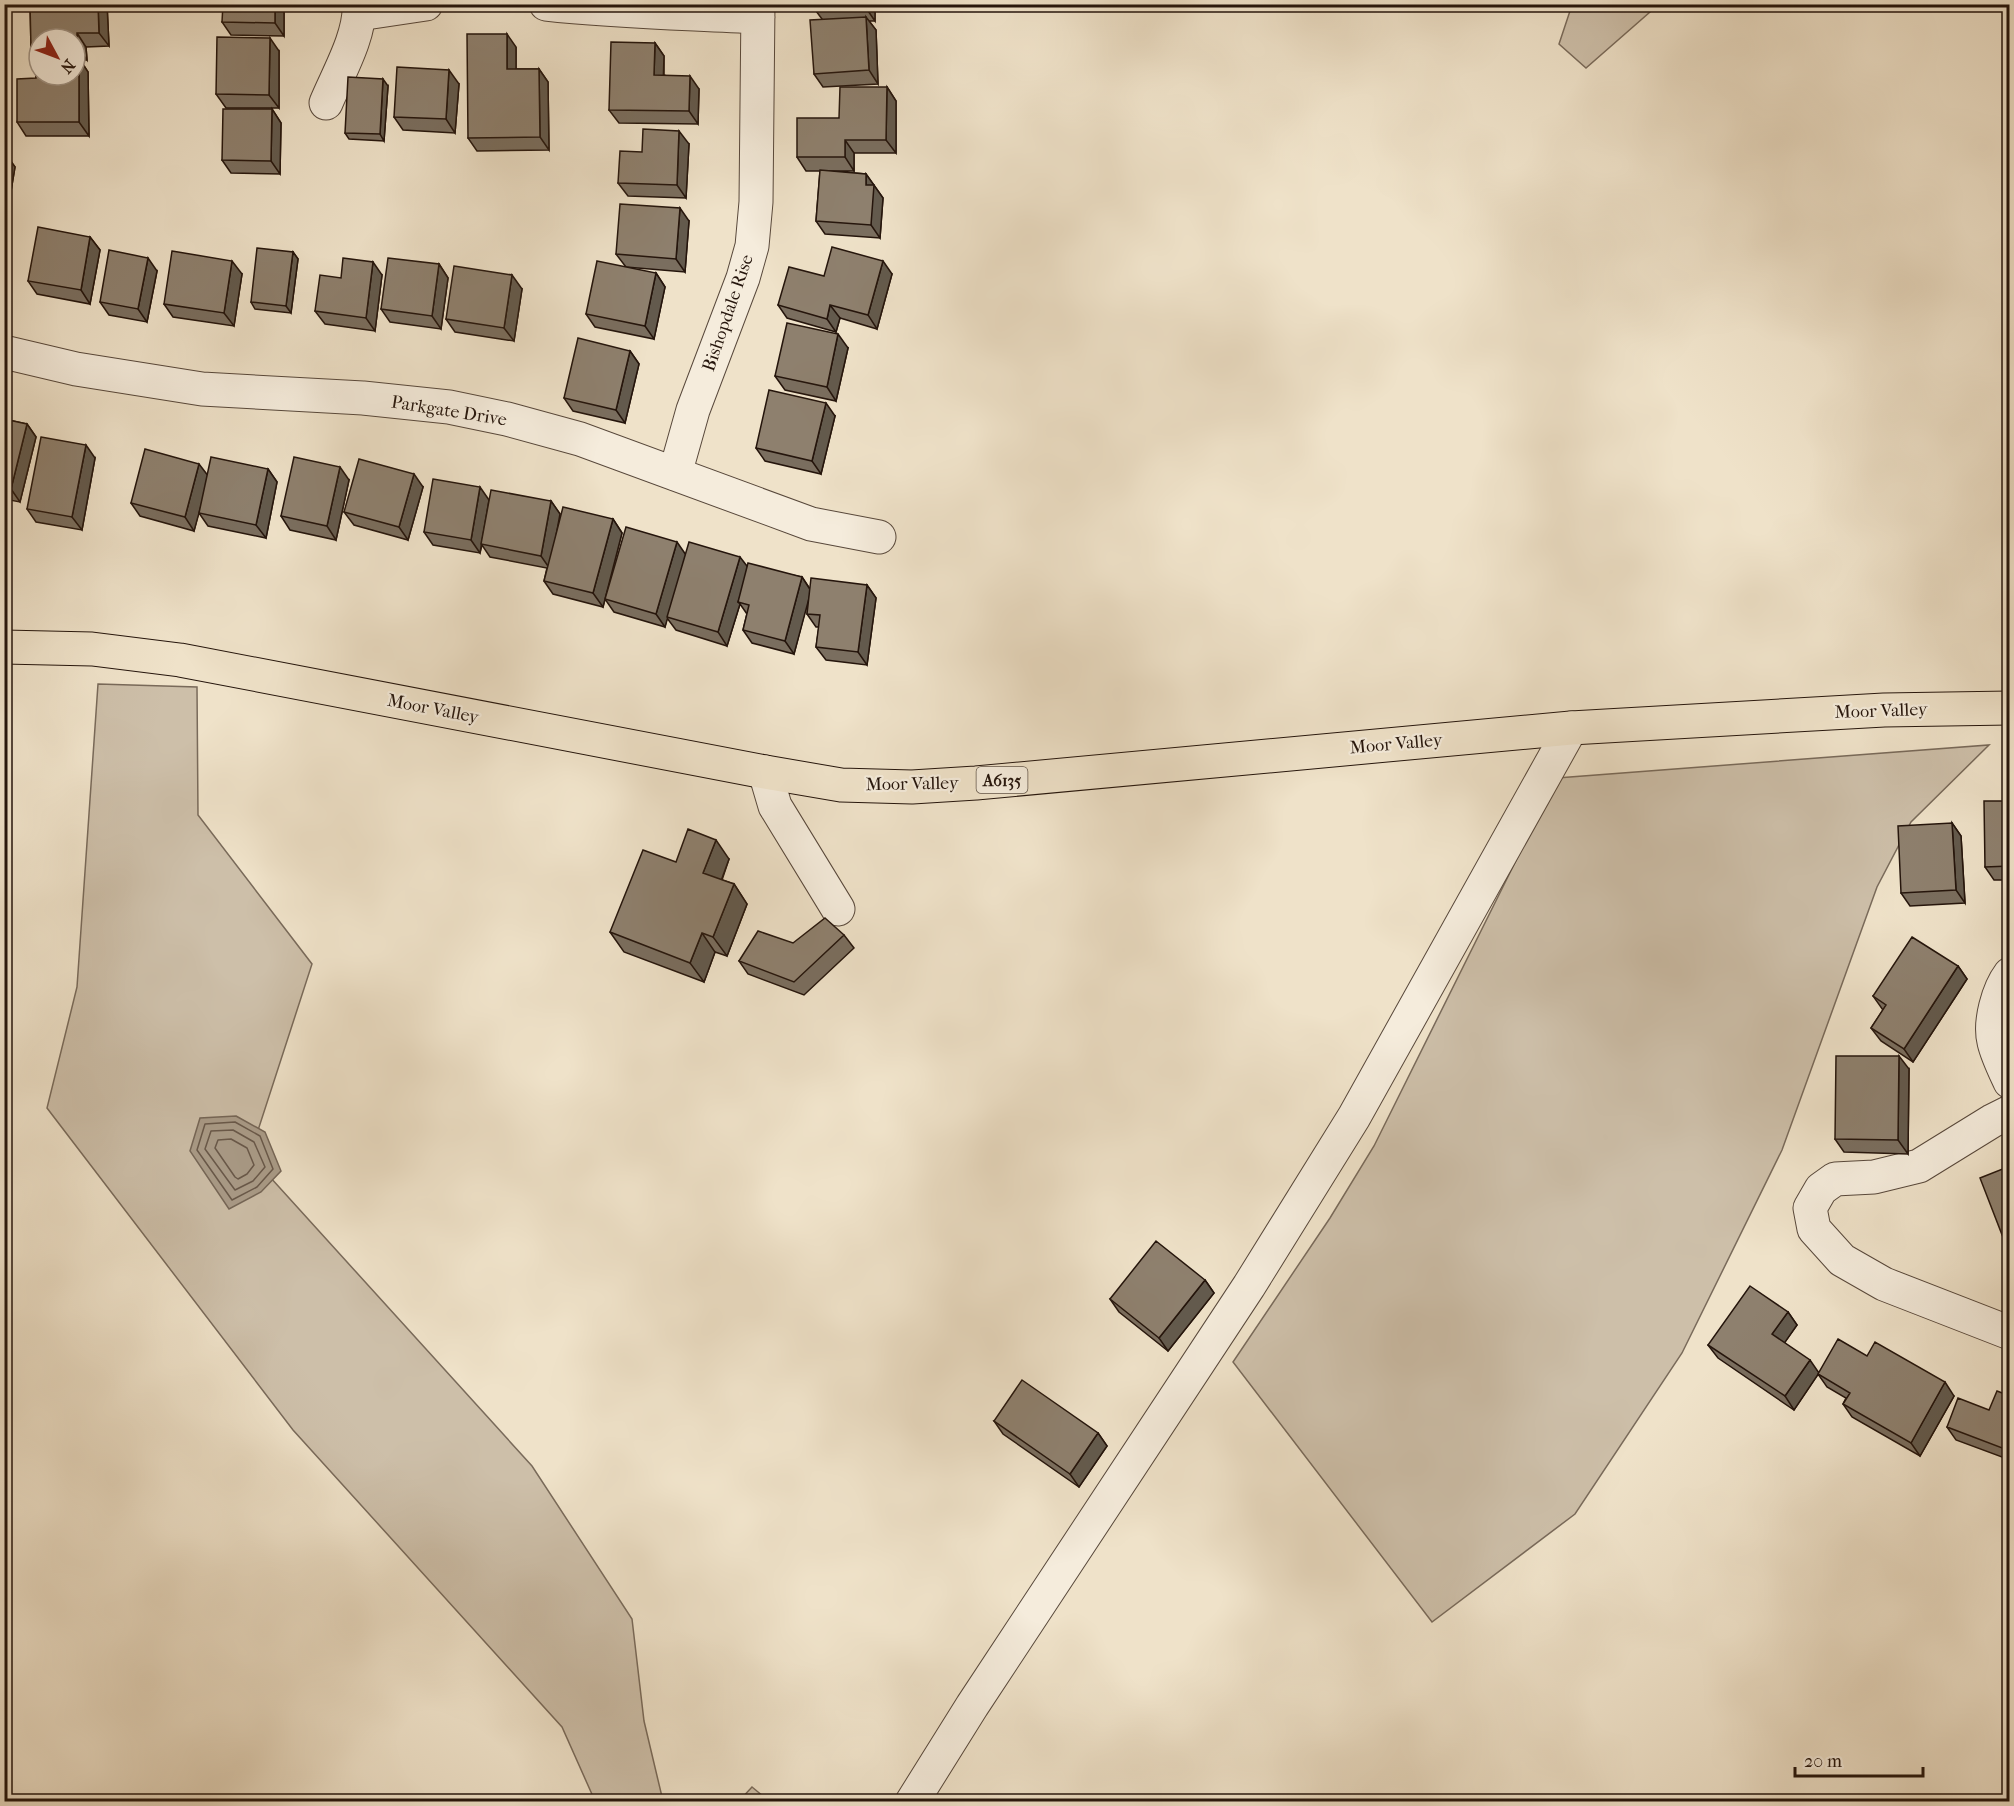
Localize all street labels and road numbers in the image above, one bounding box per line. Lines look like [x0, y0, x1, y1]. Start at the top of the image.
street label: Bishopdale Rise [698, 252, 758, 374]
street label: Parkgate Drive [390, 391, 508, 431]
street label: Moor Valley [385, 690, 482, 728]
street label: Moor Valley [1834, 699, 1929, 723]
street label: Moor Valley [1349, 729, 1445, 759]
road number: A6135 [976, 767, 1028, 793]
street label: Moor Valley [865, 773, 960, 795]

